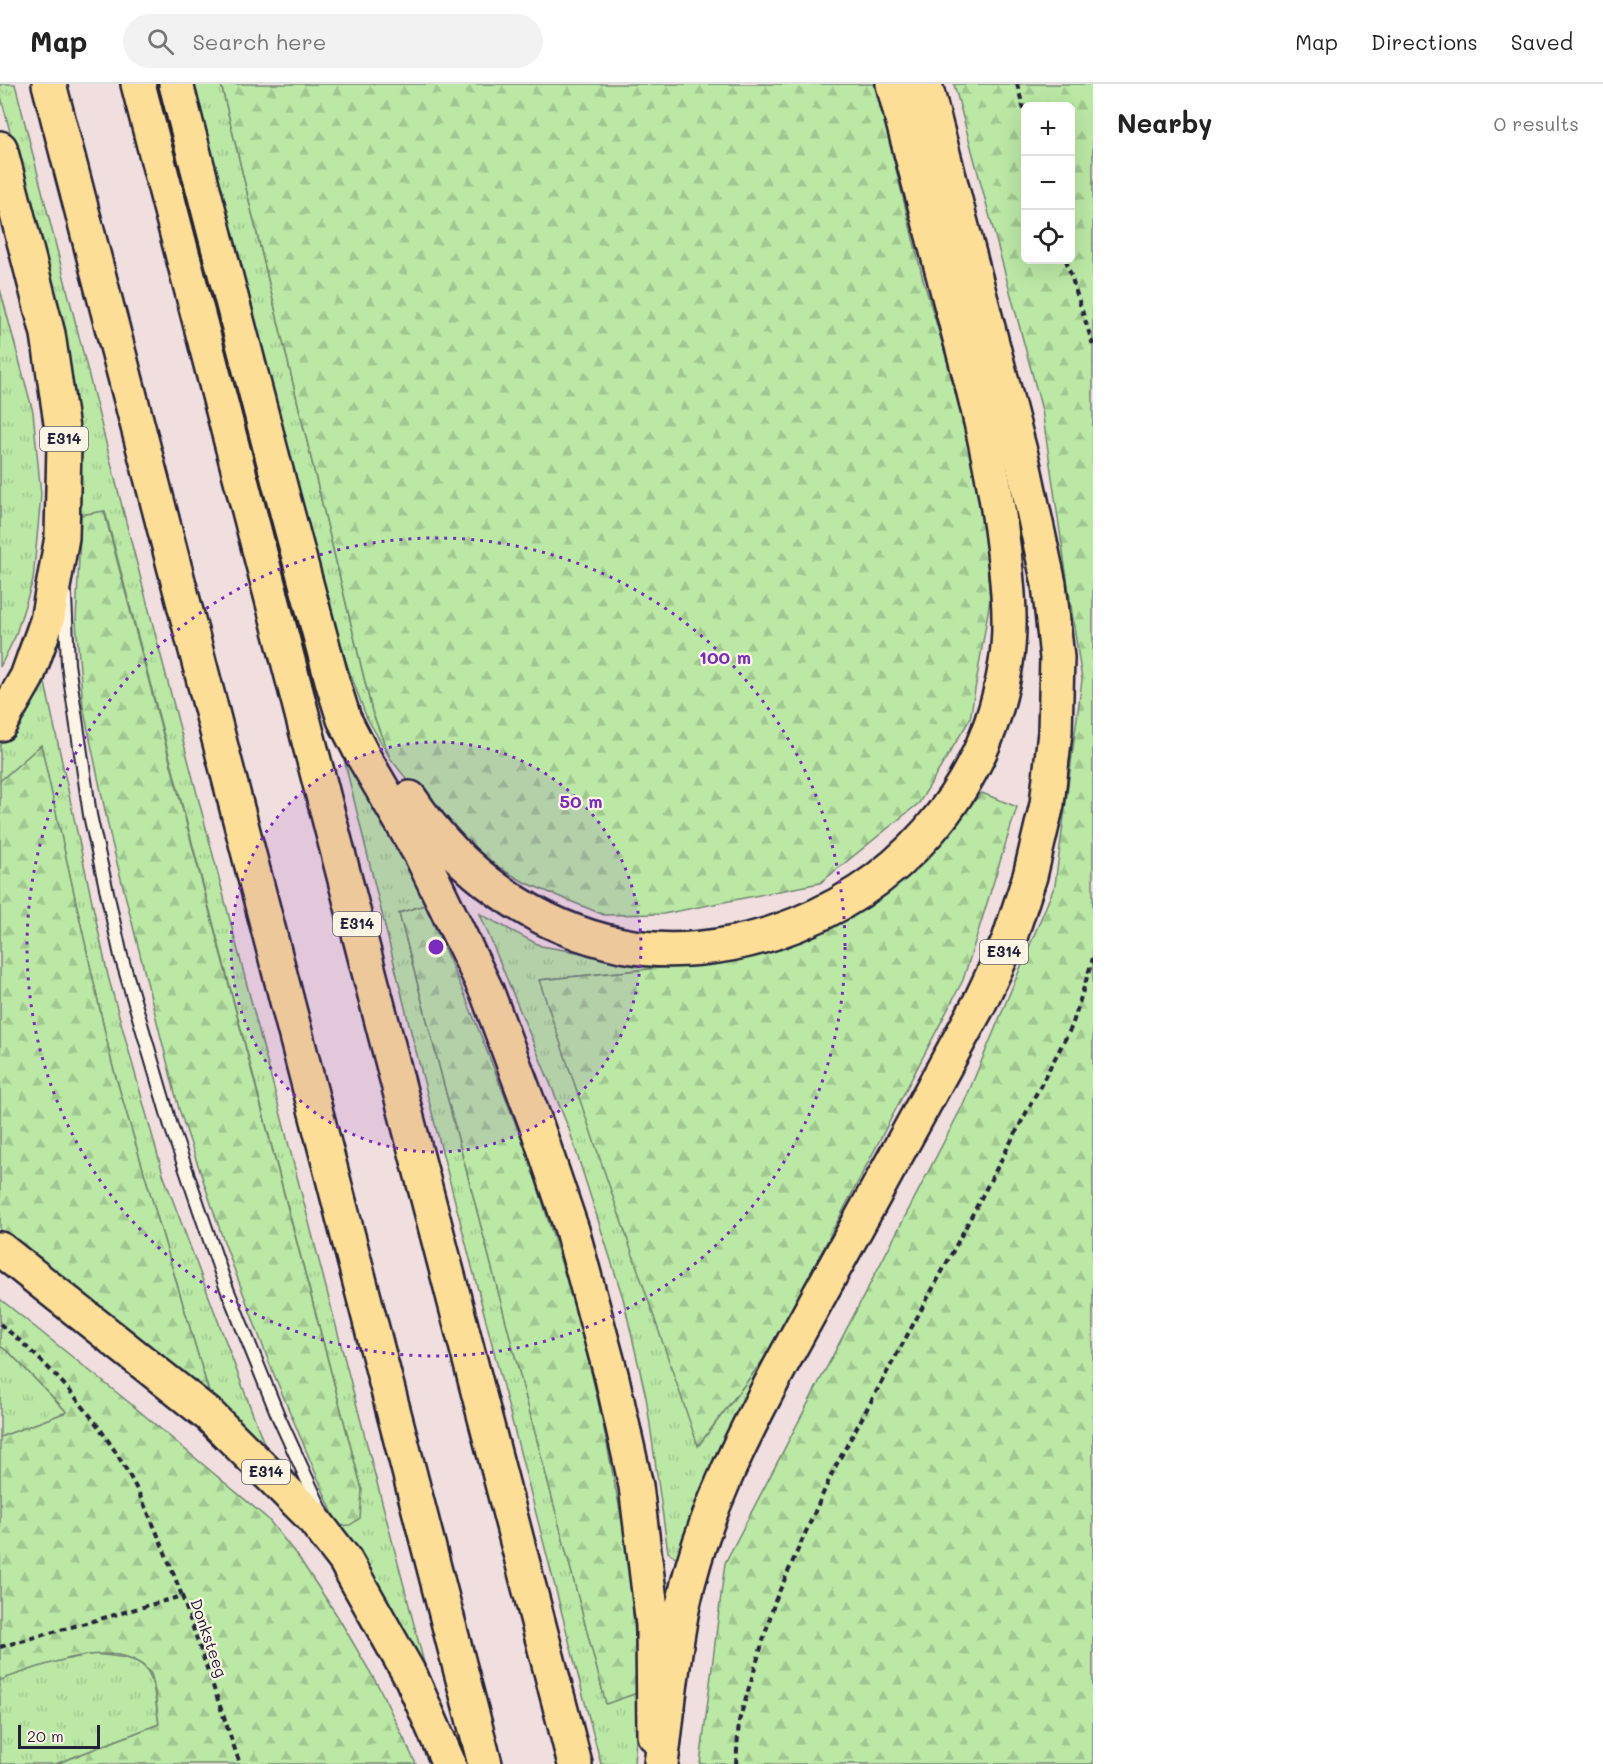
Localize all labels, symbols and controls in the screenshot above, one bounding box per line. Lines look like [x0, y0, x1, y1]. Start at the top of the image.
search box [123, 14, 543, 68]
text: Map [30, 23, 87, 59]
icon: search [144, 25, 177, 58]
text: Search here [192, 27, 326, 56]
text: Map [1295, 28, 1338, 55]
text: Directions [1371, 28, 1478, 55]
text: Saved [1511, 28, 1573, 55]
map controls [1021, 102, 1075, 264]
button: + [1021, 102, 1075, 156]
text: Nearby [1117, 106, 1212, 140]
text: 0 results [1494, 110, 1579, 136]
button: − [1021, 156, 1075, 210]
button: locate [1021, 210, 1075, 264]
road number: E314 [40, 427, 88, 451]
text: 100 m [699, 645, 751, 669]
text: 50 m [560, 789, 602, 813]
road number: E314 [333, 912, 381, 936]
centre of rings [426, 937, 446, 957]
road number: E314 [980, 940, 1028, 964]
road number: E314 [242, 1460, 290, 1484]
street label: Donksteeg [186, 1596, 233, 1680]
scale bar [18, 1722, 100, 1750]
text: 20 m [27, 1725, 64, 1746]

